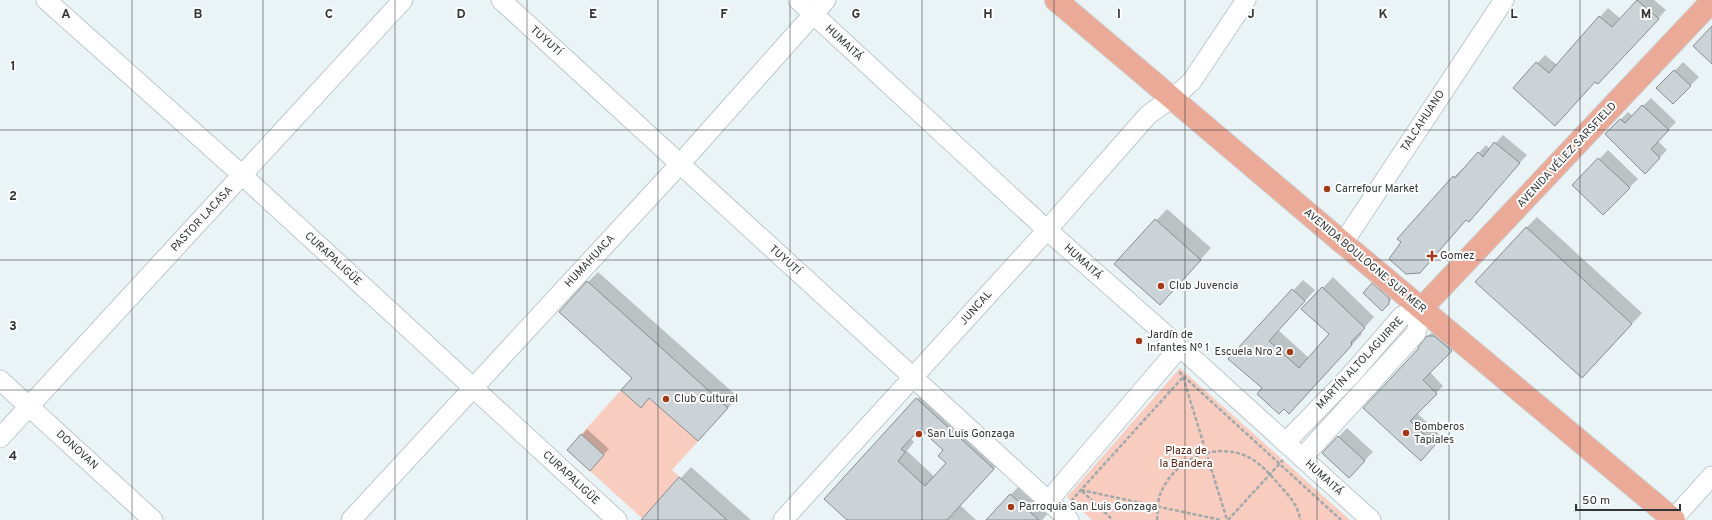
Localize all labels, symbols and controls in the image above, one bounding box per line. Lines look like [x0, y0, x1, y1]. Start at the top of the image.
text: A [61, 7, 71, 23]
text: B [194, 7, 203, 23]
text: C [325, 7, 333, 23]
text: D [456, 7, 466, 23]
text: E [589, 7, 597, 23]
text: F [720, 7, 728, 23]
text: G [852, 7, 861, 23]
text: H [983, 7, 993, 23]
text: I [1117, 7, 1121, 23]
text: J [1247, 7, 1255, 23]
text: K [1378, 7, 1388, 23]
text: L [1510, 7, 1518, 23]
text: M [1641, 7, 1651, 23]
street label: HUMAITÁ [822, 21, 867, 64]
street label: TUYUTÍ [527, 22, 566, 60]
text: 1 [10, 59, 16, 75]
street label: TALCAHUANO [1398, 88, 1448, 154]
street label: AVENIDA VÉLEZ SARSFIELD [1514, 99, 1620, 211]
place label: Carrefour Market [1335, 182, 1419, 196]
street label: PASTOR LACASA [168, 183, 236, 255]
marker: Carrefour Market [1322, 184, 1332, 194]
text: 2 [9, 189, 17, 205]
street label: AVENIDA BOULOGNE SUR MER [1301, 206, 1429, 316]
street label: CURAPALIGÜE [302, 228, 365, 289]
street label: HUMAHUACA [562, 232, 618, 290]
street label: HUMAITÁ [1061, 240, 1106, 283]
street label: TUYUTÍ [766, 241, 805, 279]
place label: Gomez [1440, 249, 1475, 263]
marker: Gomez [1427, 251, 1437, 261]
place label: Club Juvencia [1169, 279, 1239, 293]
marker: Club Juvencia [1156, 281, 1166, 291]
street label: JUNCAL [957, 288, 995, 328]
street label: MARTÍN ALTOLAGUIRRE [1313, 313, 1407, 412]
text: 3 [9, 319, 17, 335]
place label: Jardín de Infantes Nº 1 [1147, 328, 1209, 355]
marker: Jardín de Infantes Nº 1 [1134, 336, 1144, 346]
place label: Escuela Nro 2 [1215, 345, 1282, 359]
marker: Escuela Nro 2 [1285, 347, 1295, 357]
place label: Club Cultural [674, 392, 738, 406]
marker: Club Cultural [661, 394, 671, 404]
place label: Bomberos Tapiales [1414, 420, 1464, 447]
street label: DONOVAN [53, 427, 101, 473]
place label: San Luis Gonzaga [927, 427, 1015, 441]
marker: Bomberos Tapiales [1401, 428, 1411, 438]
marker: San Luis Gonzaga [914, 429, 924, 439]
park label: Plaza de la Bandera [1160, 444, 1213, 471]
street label: CURAPALIGÜE [540, 447, 603, 508]
text: 4 [9, 449, 17, 465]
street label: HUMAITÁ [1302, 456, 1347, 499]
scale bar [1576, 486, 1680, 512]
text: 50 m [1582, 493, 1610, 509]
place label: Parroquia San Luis Gonzaga [1019, 500, 1158, 514]
marker: Parroquia San Luis Gonzaga [1006, 502, 1016, 512]

